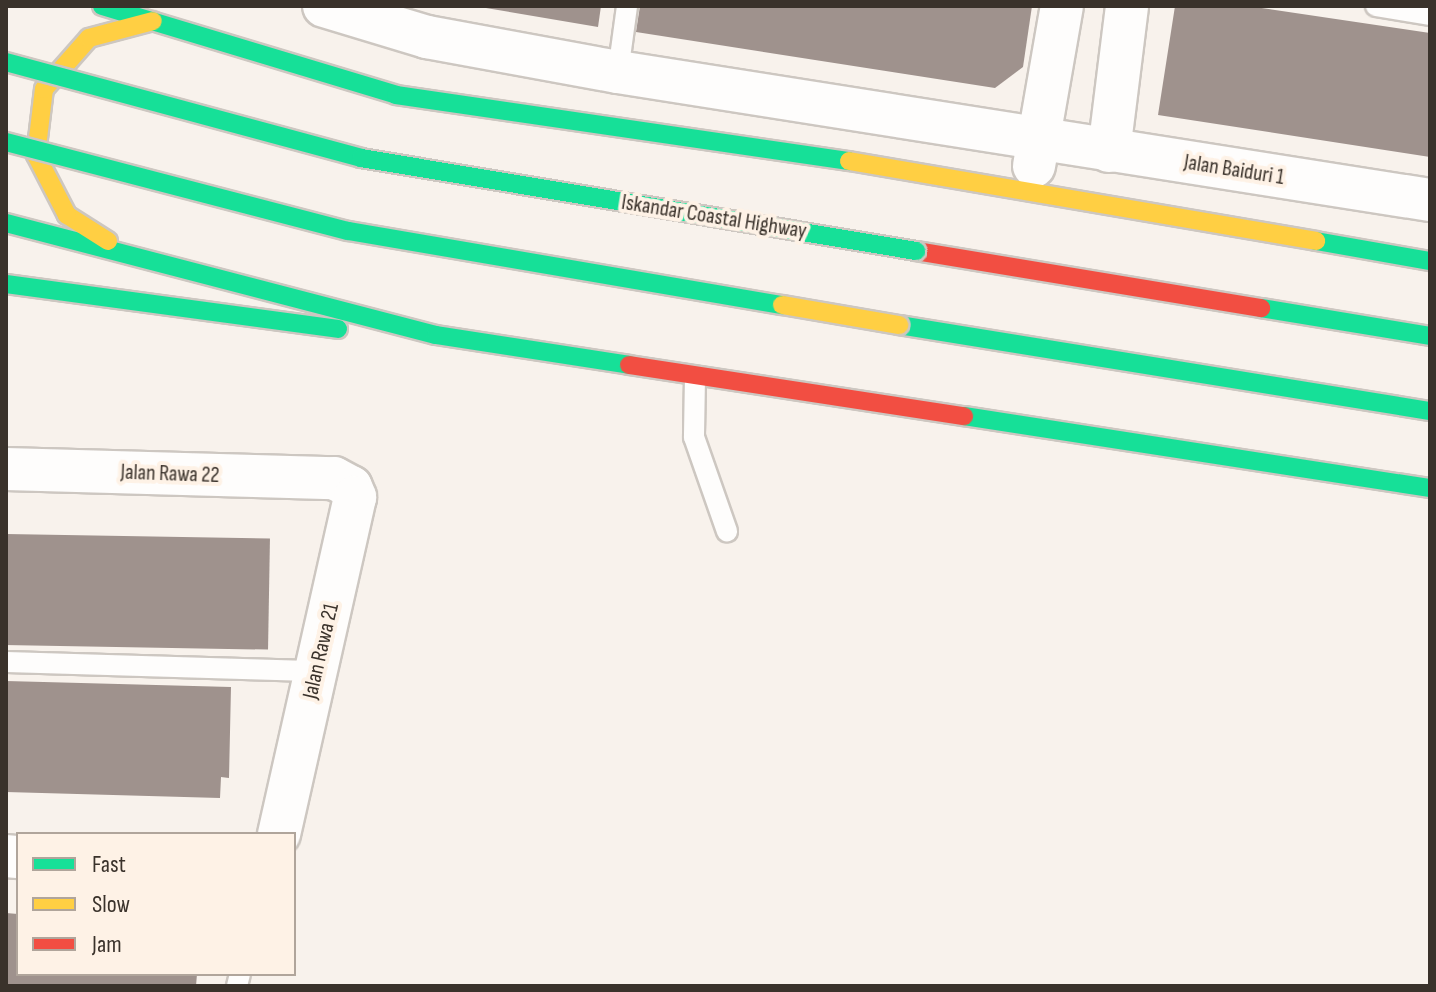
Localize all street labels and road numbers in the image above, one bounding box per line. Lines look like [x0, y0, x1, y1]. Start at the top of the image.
street label: Jalan Baiduri 1 [1182, 149, 1286, 191]
street label: Iskandar Coastal Highway [620, 189, 808, 245]
street label: Jalan Rawa 22 [120, 459, 220, 489]
street label: Jalan Rawa 21 [297, 601, 345, 701]

